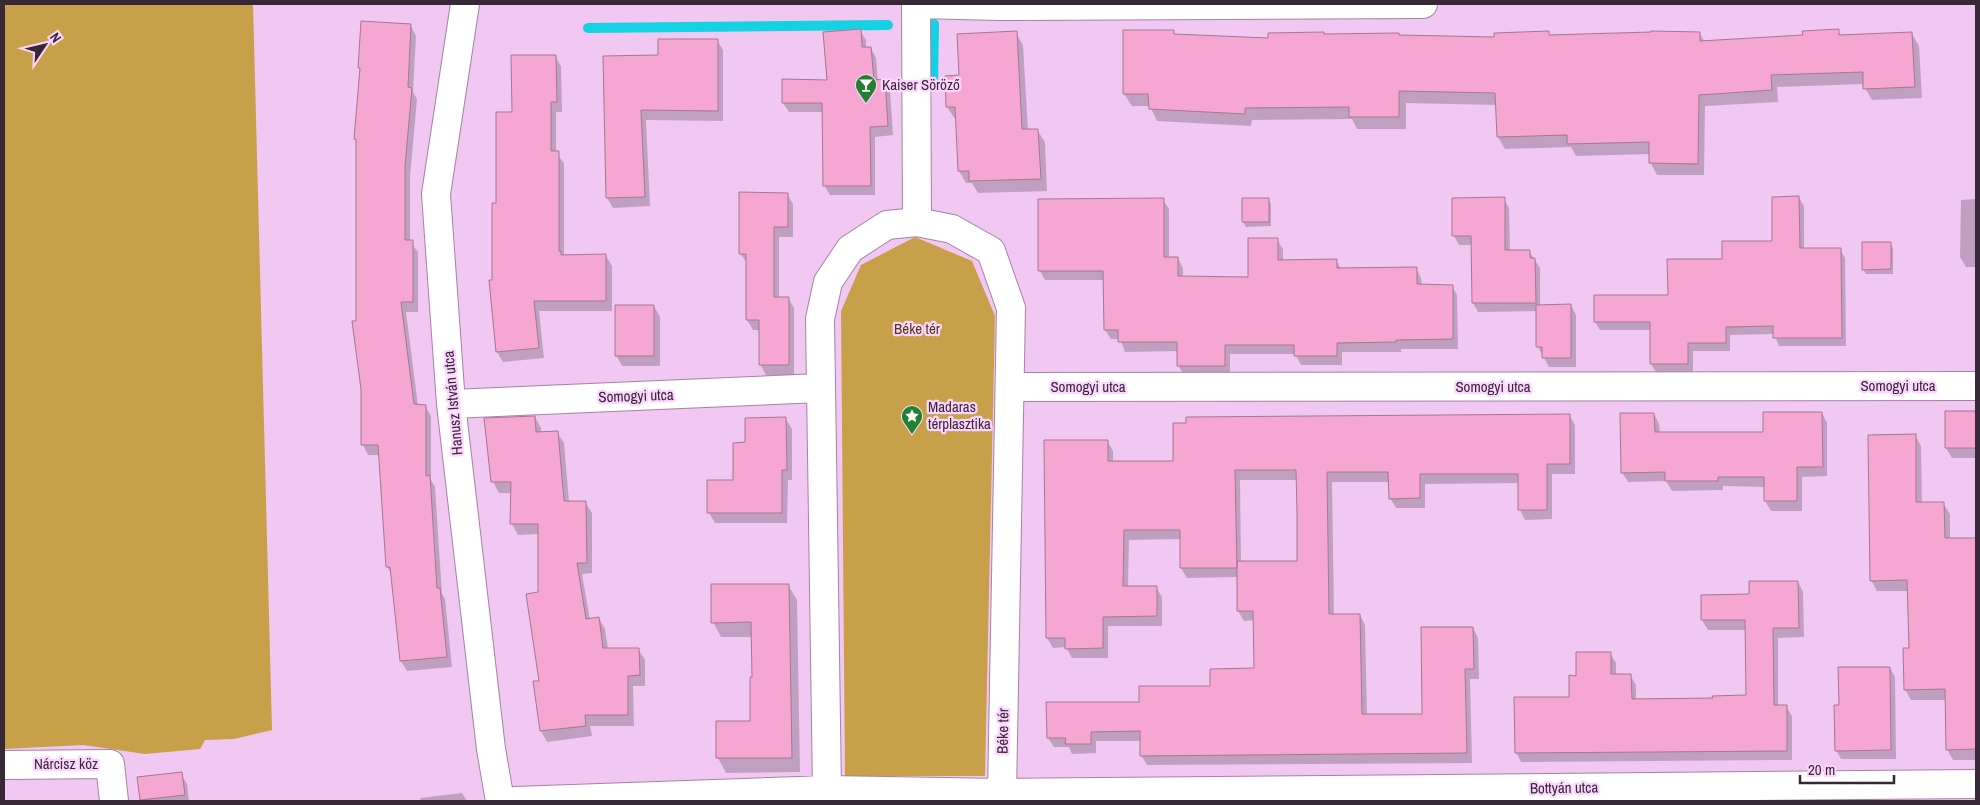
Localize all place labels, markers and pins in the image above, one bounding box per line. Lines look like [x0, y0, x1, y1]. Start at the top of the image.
bar icon: Kaiser Söröző [854, 73, 878, 104]
place label: Kaiser Söröző [882, 74, 960, 95]
place label: Madaras térplasztika [928, 396, 991, 434]
place icon: Madaras térplasztika [900, 404, 924, 435]

